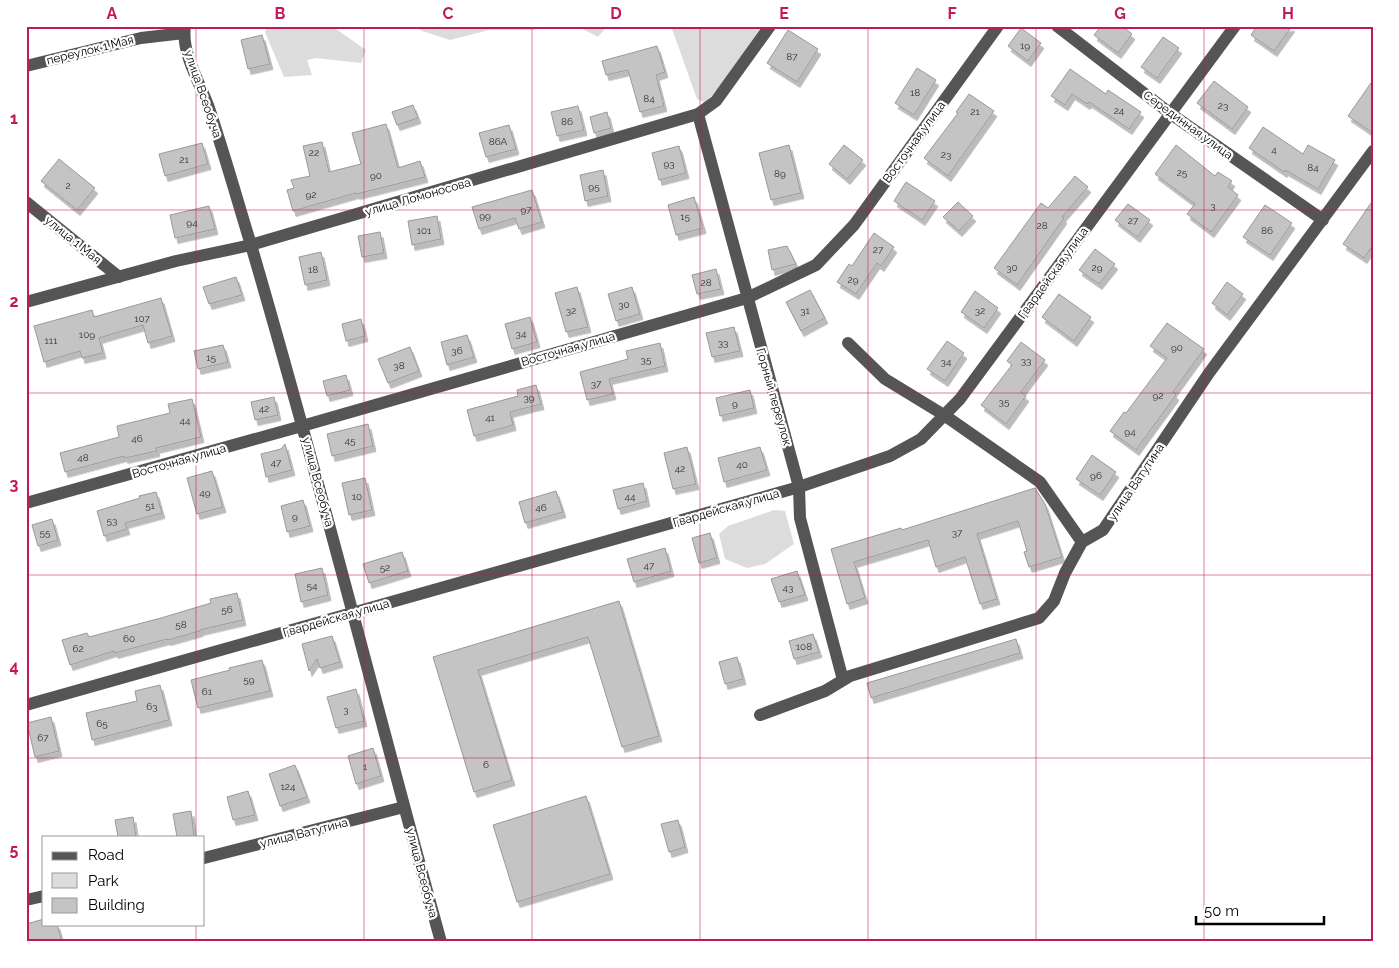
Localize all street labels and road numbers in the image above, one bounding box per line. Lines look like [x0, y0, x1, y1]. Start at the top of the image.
street label: переулок 1 Мая [45, 32, 135, 68]
street label: улица Всеобуча [181, 48, 225, 140]
street label: Серединная улица [1141, 88, 1235, 162]
street label: Восточная улица [880, 99, 948, 185]
street label: улица Ломоносова [364, 175, 472, 219]
street label: улица 1 Мая [42, 213, 104, 267]
street label: Гвардейская улица [1015, 224, 1091, 322]
street label: Восточная улица [519, 329, 617, 369]
street label: Горный переулок [753, 347, 795, 447]
street label: улица Всеобуча [299, 436, 337, 528]
street label: Восточная улица [130, 441, 228, 481]
street label: улица Ватутина [1105, 441, 1167, 523]
street label: Гвардейская улица [671, 486, 781, 530]
street label: Гвардейская улица [281, 596, 391, 640]
street label: улица Ватутина [259, 815, 349, 851]
street label: улица Всеобуча [403, 827, 441, 919]

